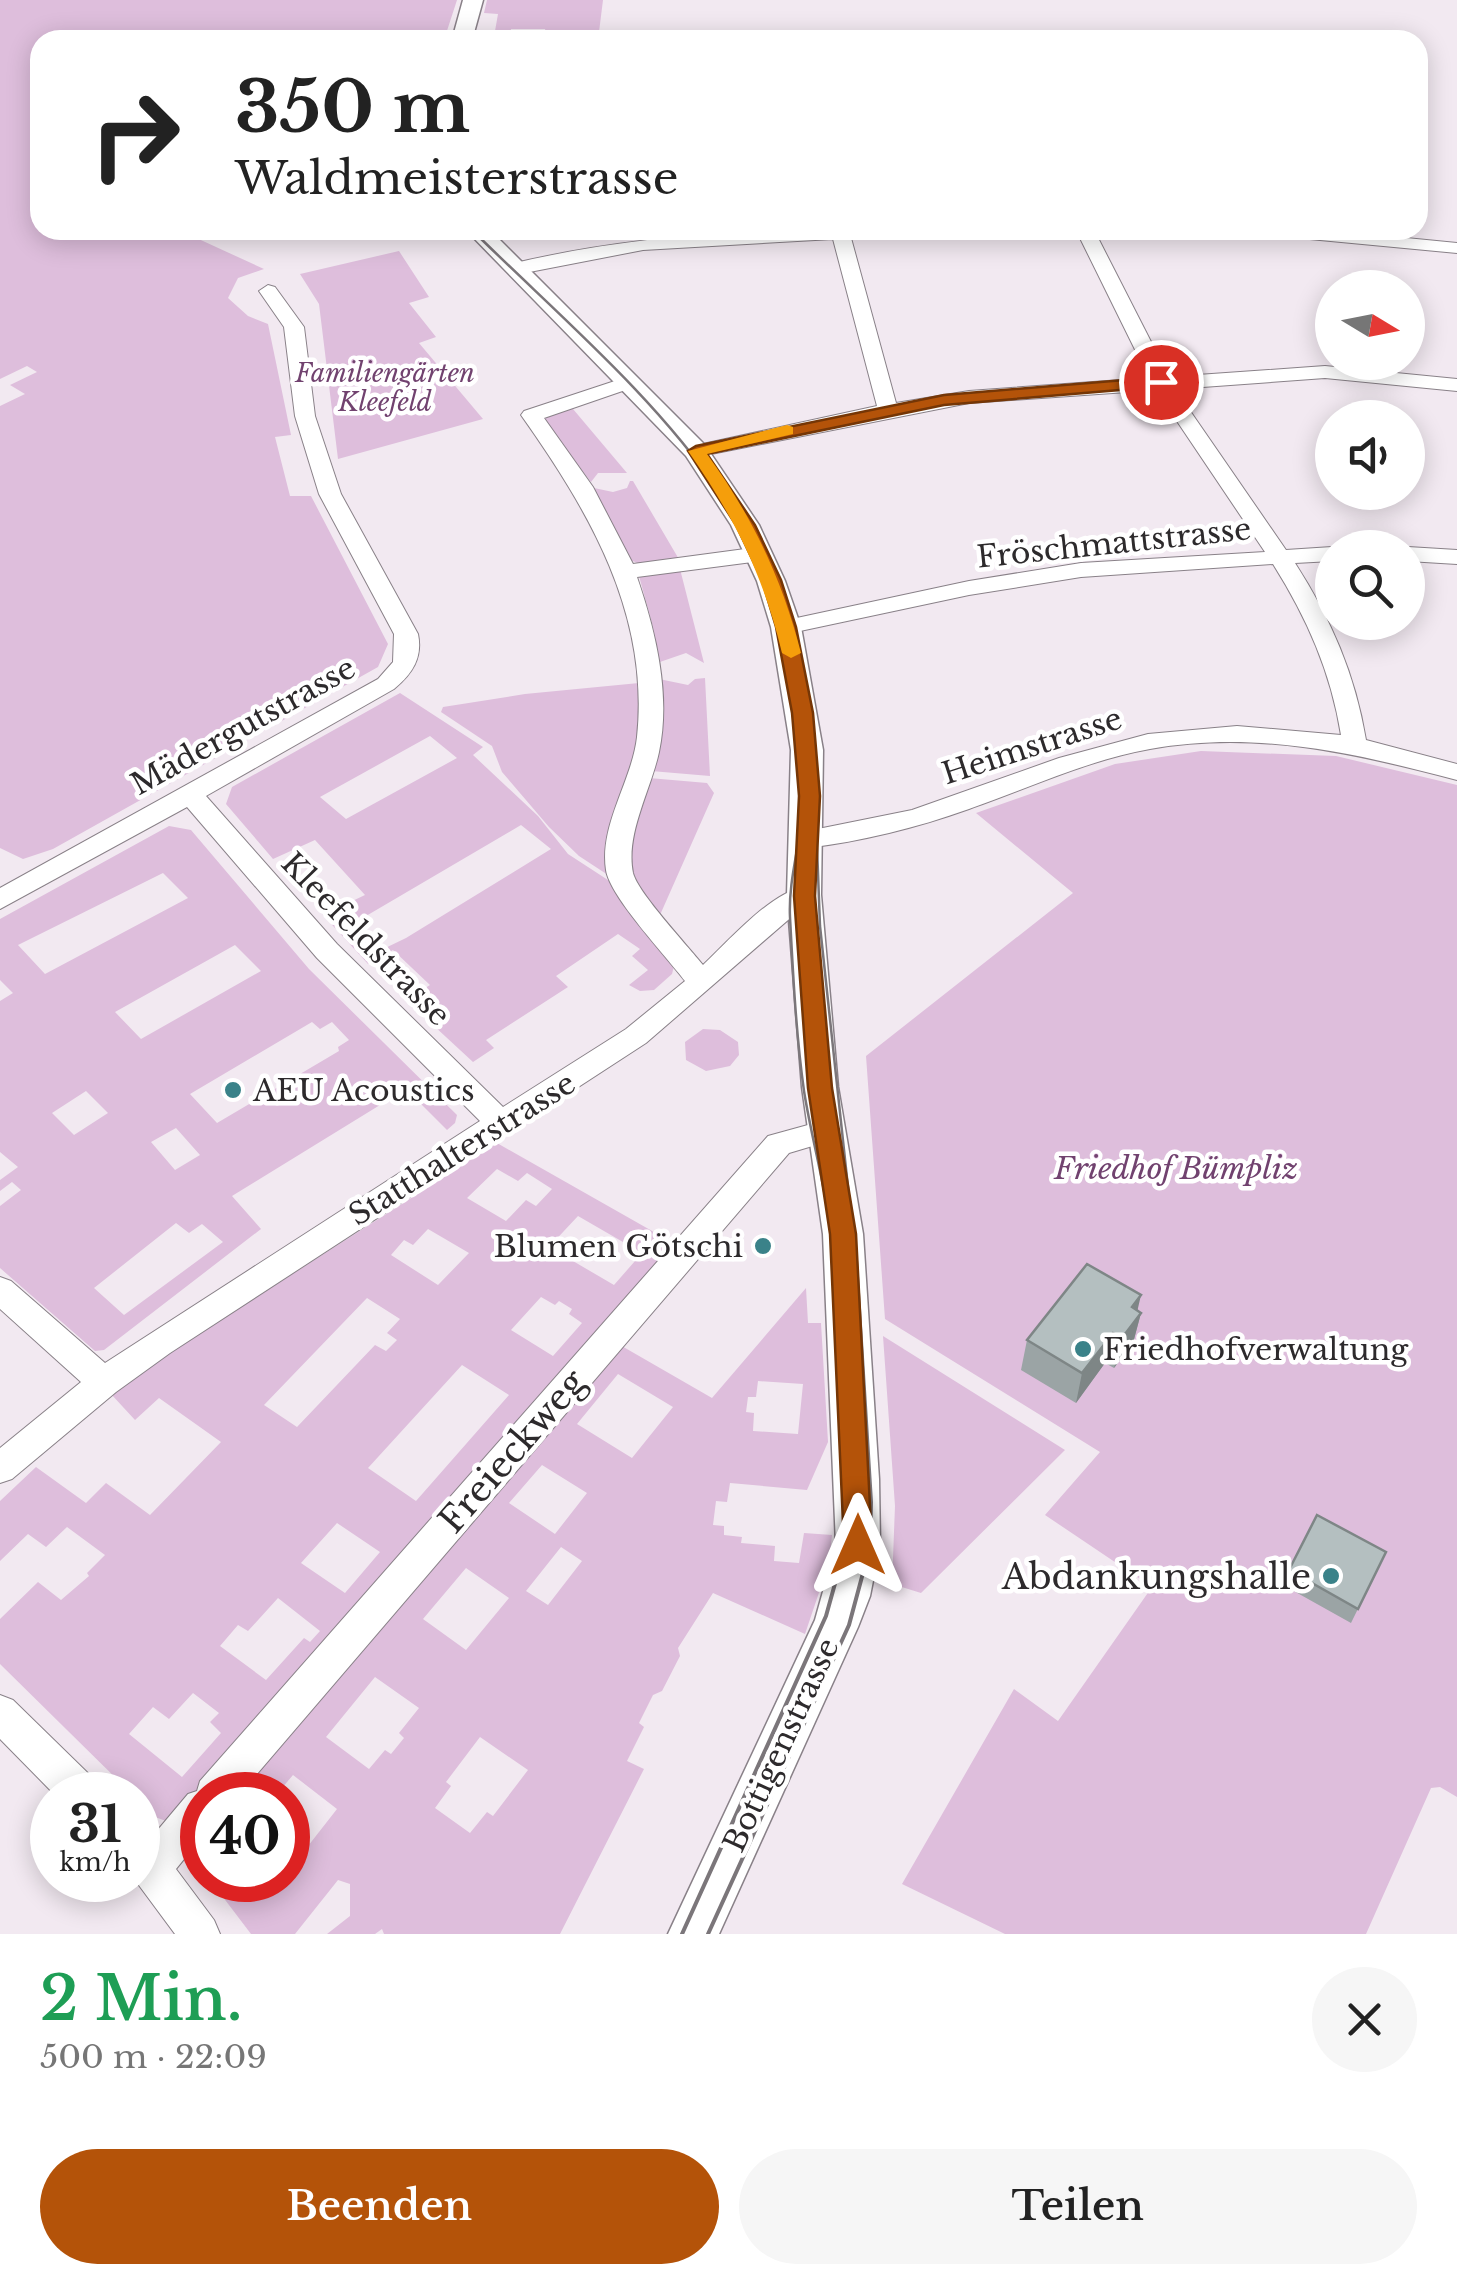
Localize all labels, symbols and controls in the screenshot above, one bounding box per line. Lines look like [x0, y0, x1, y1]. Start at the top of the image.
text: 350 m [235, 64, 470, 151]
icon: right [70, 70, 200, 200]
text: Waldmeisterstrasse [235, 150, 678, 206]
north arrow [1315, 270, 1425, 380]
map controls [1315, 270, 1425, 640]
pin [1119, 340, 1204, 425]
icon: arrive [1134, 355, 1189, 410]
park label: Familiengärten Kleefeld [294, 358, 475, 418]
button: sound [1315, 400, 1425, 510]
street label: Fröschmattstrasse [975, 510, 1253, 576]
button: search [1315, 530, 1425, 640]
street label: Mädergutstrasse [124, 649, 362, 803]
street label: Heimstrasse [937, 700, 1127, 792]
street label: Kleefeldstrasse [274, 844, 458, 1034]
street label: Statthalterstrasse [342, 1064, 582, 1234]
place label: AEU Acoustics [252, 1072, 475, 1109]
marker: AEU Acoustics [222, 1079, 244, 1101]
park label: Friedhof Bümpliz [1053, 1150, 1298, 1187]
place label: Blumen Götschi [494, 1228, 743, 1265]
marker: Blumen Götschi [752, 1235, 774, 1257]
place label: Friedhofverwaltung [1103, 1331, 1409, 1368]
marker: Friedhofverwaltung [1072, 1338, 1094, 1360]
street label: Freieckweg [429, 1360, 595, 1541]
position arrow [806, 1493, 910, 1597]
place label: Abdankungshalle [1001, 1555, 1311, 1598]
marker: Abdankungshalle [1320, 1565, 1342, 1587]
street label: Bottigenstrasse [715, 1632, 847, 1858]
speed limit sign: 40 [180, 1772, 310, 1902]
text: 31 [68, 1793, 122, 1856]
text: km/h [60, 1847, 130, 1878]
text: 2 Min. [40, 1962, 242, 2036]
button: close [1312, 1967, 1417, 2072]
text: 500 m · 22:09 [40, 2037, 267, 2077]
button: Beenden [40, 2149, 719, 2264]
button: Teilen [739, 2149, 1417, 2264]

